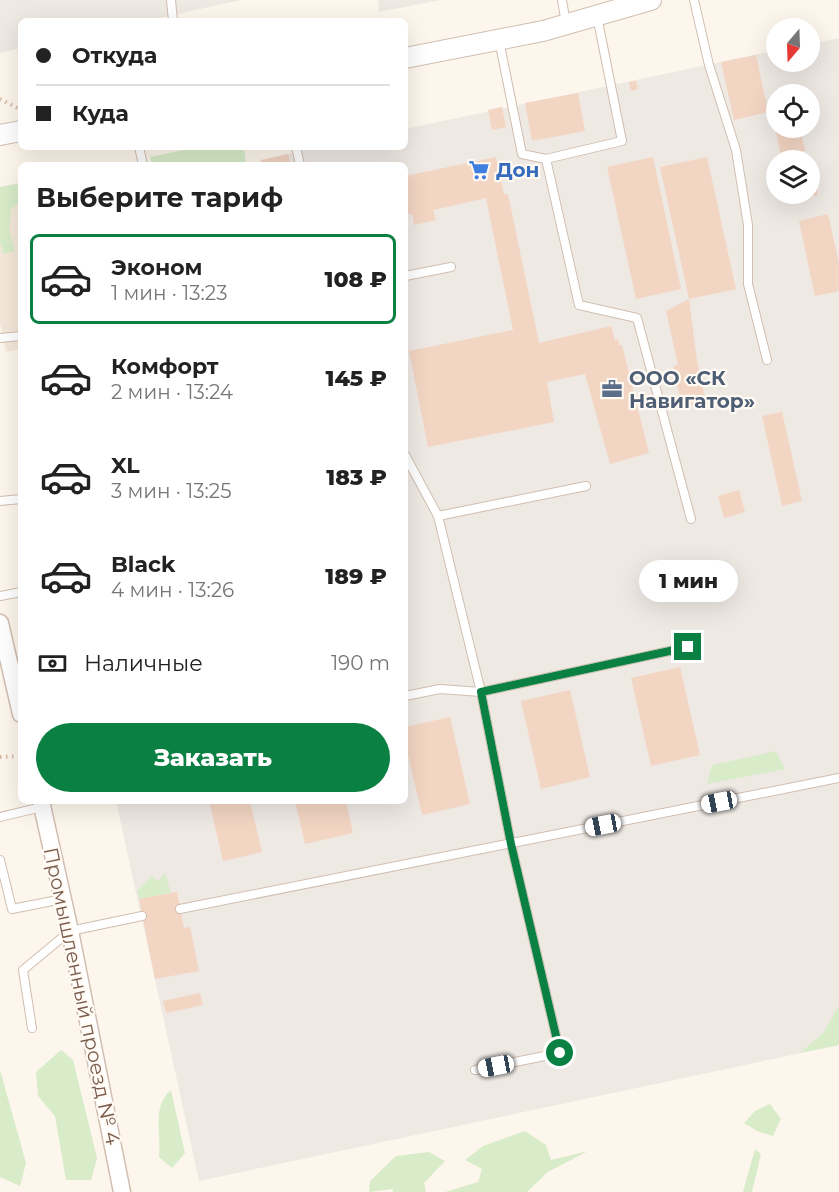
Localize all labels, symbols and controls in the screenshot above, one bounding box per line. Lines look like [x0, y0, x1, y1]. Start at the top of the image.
north arrow [766, 18, 820, 72]
map controls [766, 18, 820, 204]
text: Откуда [72, 42, 157, 69]
button: locate [766, 84, 820, 138]
text: Куда [72, 100, 129, 127]
button: layers [766, 150, 820, 204]
supermarket icon: Дон [467, 158, 491, 182]
place label: Дон [496, 158, 539, 182]
text: Выберите тариф [36, 181, 283, 214]
icon: car [39, 252, 93, 306]
text: Эконом [111, 254, 202, 281]
text: 108 ₽ [325, 266, 387, 293]
text: 1 мин · 13:23 [111, 281, 227, 305]
icon: car [39, 351, 93, 405]
text: Комфорт [111, 353, 219, 380]
text: 145 ₽ [326, 365, 387, 392]
place label: ООО «СК Навигатор» [629, 366, 755, 413]
office icon: ООО «СК Навигатор» [600, 377, 624, 401]
text: 2 мин · 13:24 [111, 380, 233, 404]
icon: car [39, 450, 93, 504]
text: XL [111, 452, 140, 479]
text: 183 ₽ [326, 464, 387, 491]
text: 3 мин · 13:25 [111, 479, 232, 503]
icon: car [39, 549, 93, 603]
text: Black [111, 551, 175, 578]
callout: 1 мин [638, 560, 738, 602]
text: 189 ₽ [325, 563, 387, 590]
text: 1 мин [659, 569, 718, 593]
text: 4 мин · 13:26 [111, 578, 234, 602]
route end [674, 633, 701, 660]
icon: cash [36, 647, 69, 680]
text: Наличные [84, 650, 203, 677]
text: 190 m [331, 651, 390, 675]
button: Заказать [36, 723, 390, 792]
car [700, 790, 738, 814]
car [584, 813, 622, 837]
street label: Промышленный проезд № 4 [39, 845, 125, 1147]
route start [546, 1039, 573, 1066]
car [477, 1054, 515, 1078]

